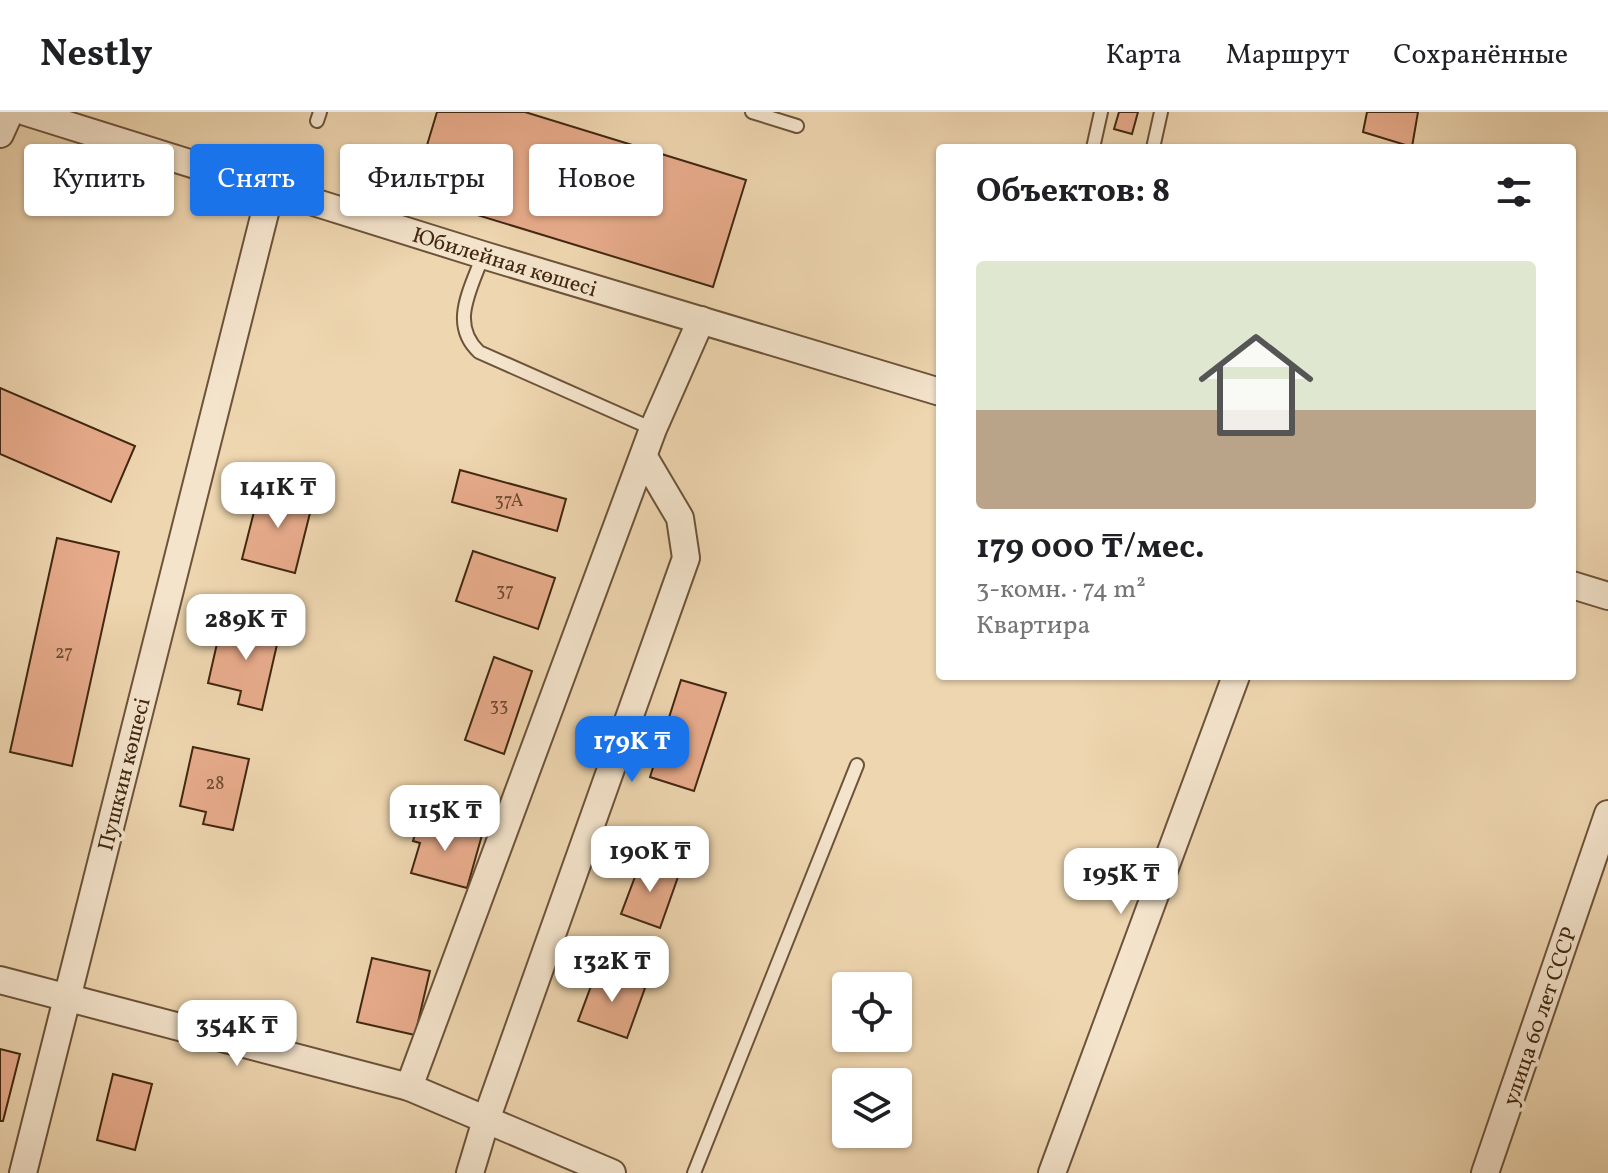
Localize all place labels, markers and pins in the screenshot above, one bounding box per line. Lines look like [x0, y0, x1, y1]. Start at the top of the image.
pin: 141K ₸ [213, 462, 343, 530]
pin: 289K ₸ [181, 594, 311, 662]
pin: 179K ₸ [567, 716, 697, 784]
pin: 115K ₸ [380, 785, 510, 853]
pin: 190K ₸ [585, 826, 715, 894]
pin: 195K ₸ [1056, 848, 1186, 916]
pin: 132K ₸ [547, 936, 677, 1004]
pin: 354K ₸ [172, 1000, 302, 1068]

